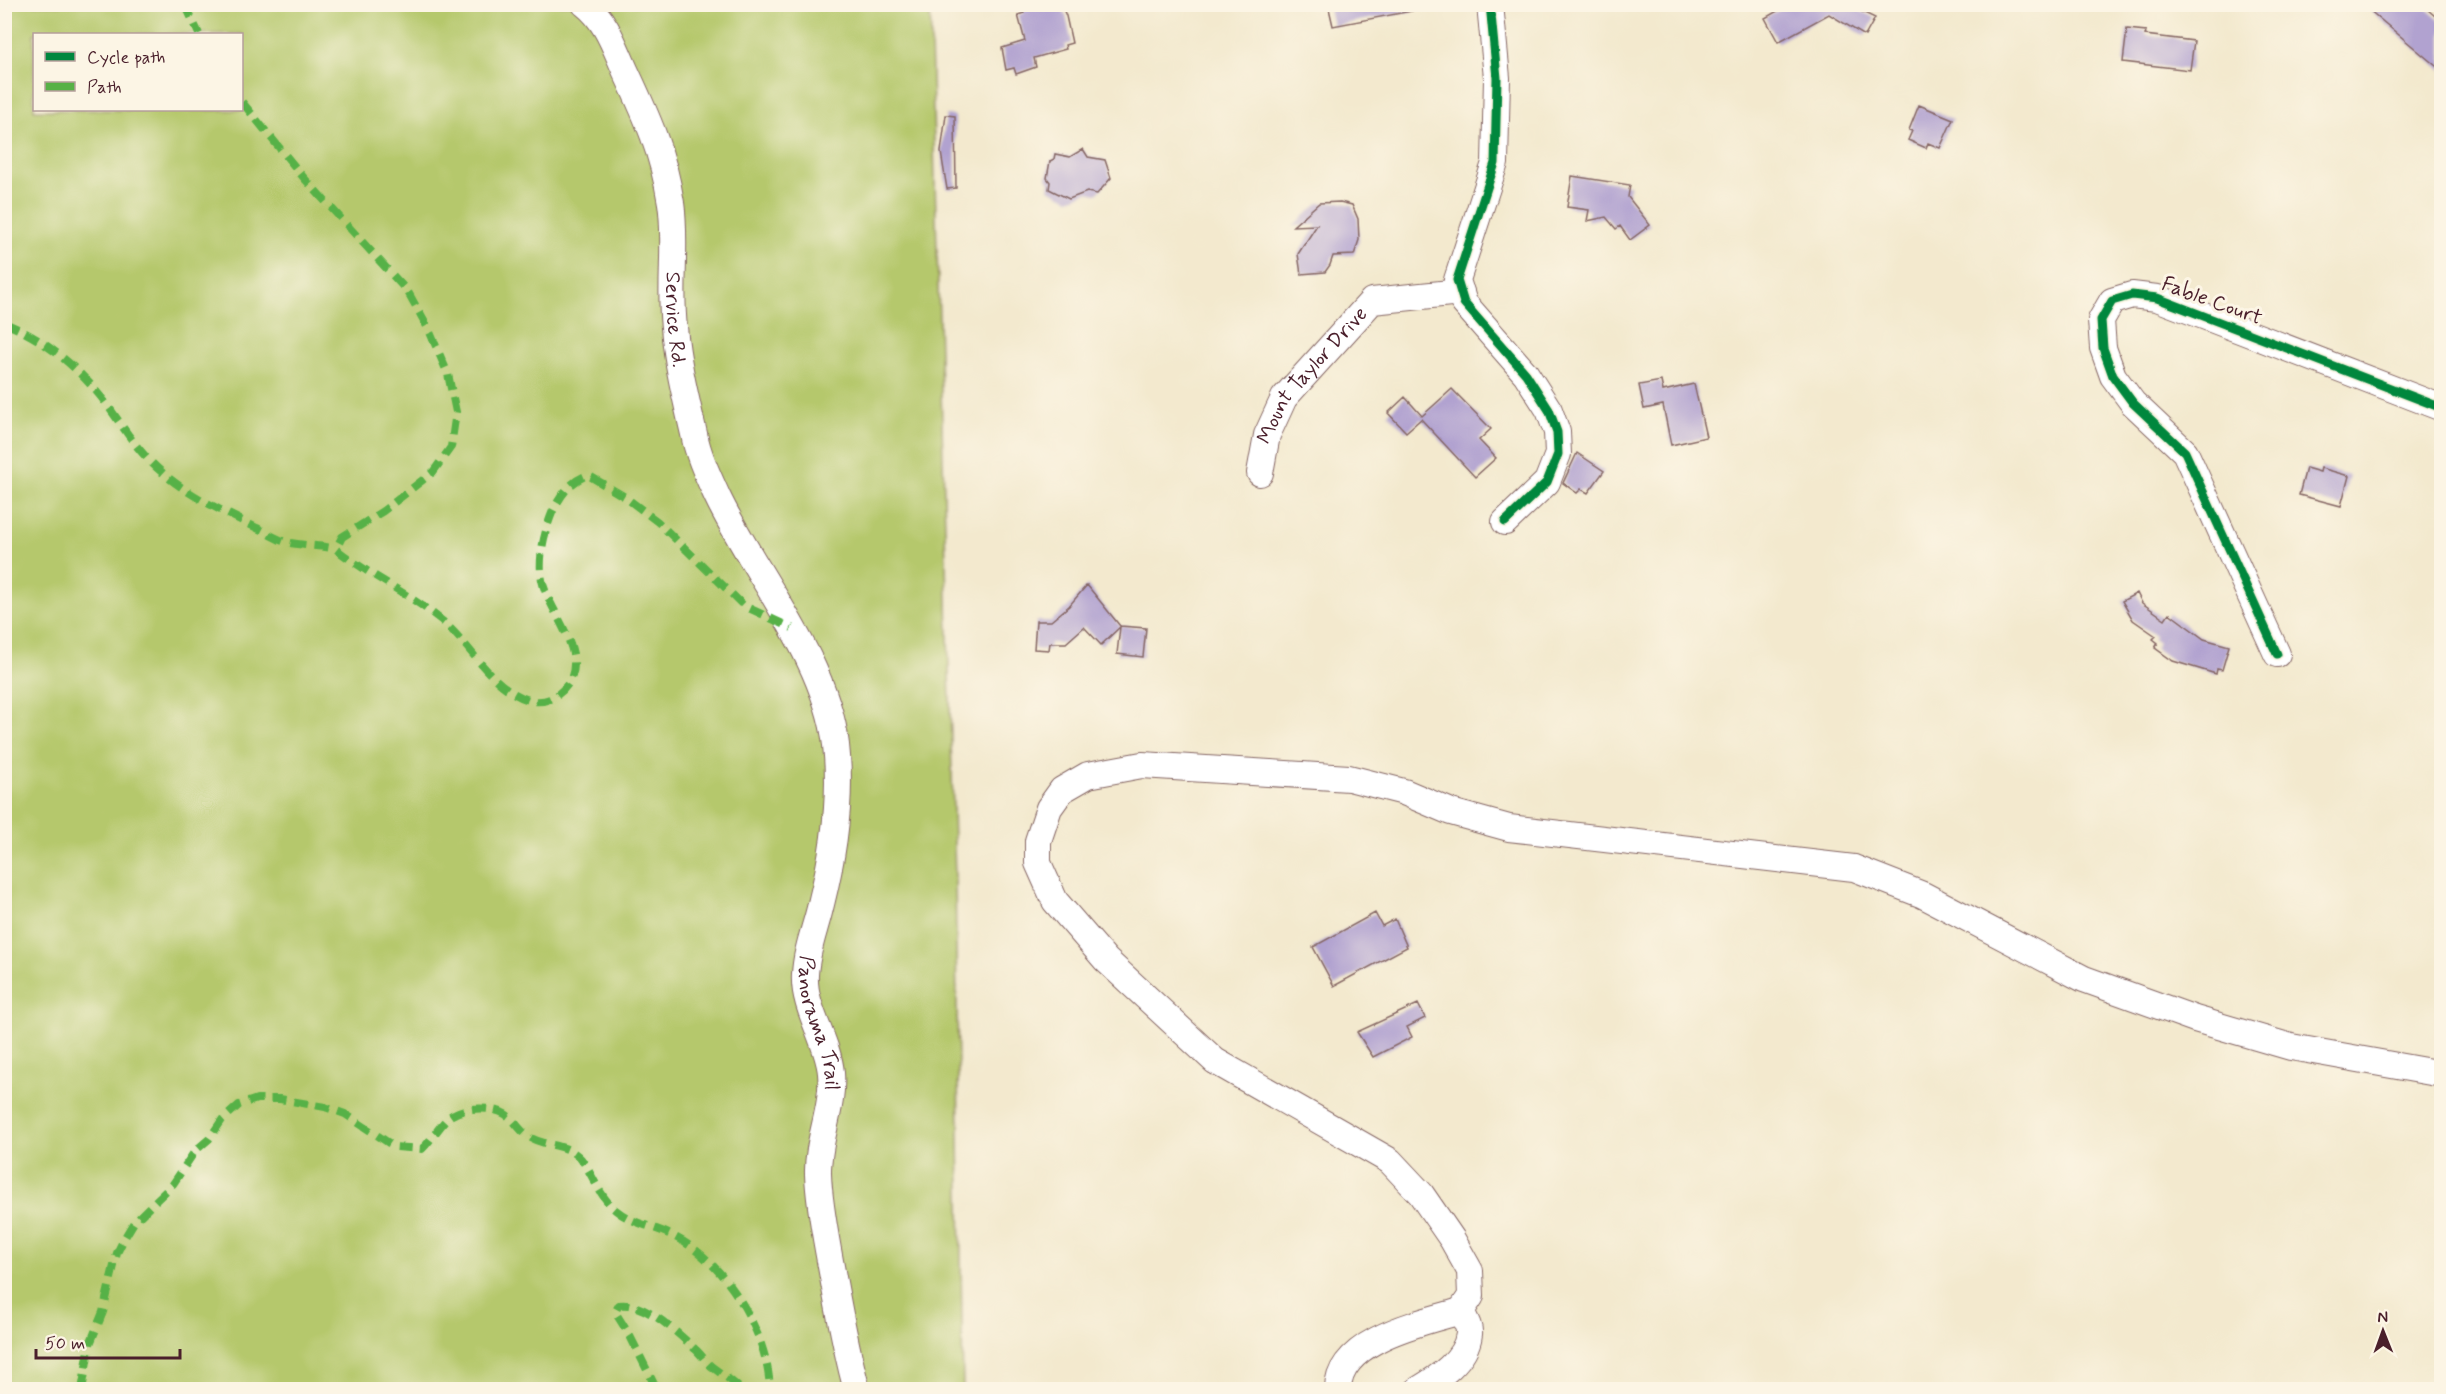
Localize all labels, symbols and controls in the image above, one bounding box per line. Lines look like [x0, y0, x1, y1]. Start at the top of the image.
legend [33, 33, 243, 111]
text: Cycle path [87, 46, 165, 70]
text: Path [87, 76, 122, 100]
street label: Fable Court [2158, 270, 2266, 332]
street label: Service Rd. [658, 271, 693, 369]
street label: Mount Taylor Drive [1251, 301, 1374, 449]
street label: Panorama Trail [791, 954, 845, 1091]
north arrow [2353, 1301, 2413, 1361]
text: N [2377, 1307, 2388, 1328]
scale bar [36, 1322, 180, 1360]
text: 50 m [45, 1332, 85, 1356]

